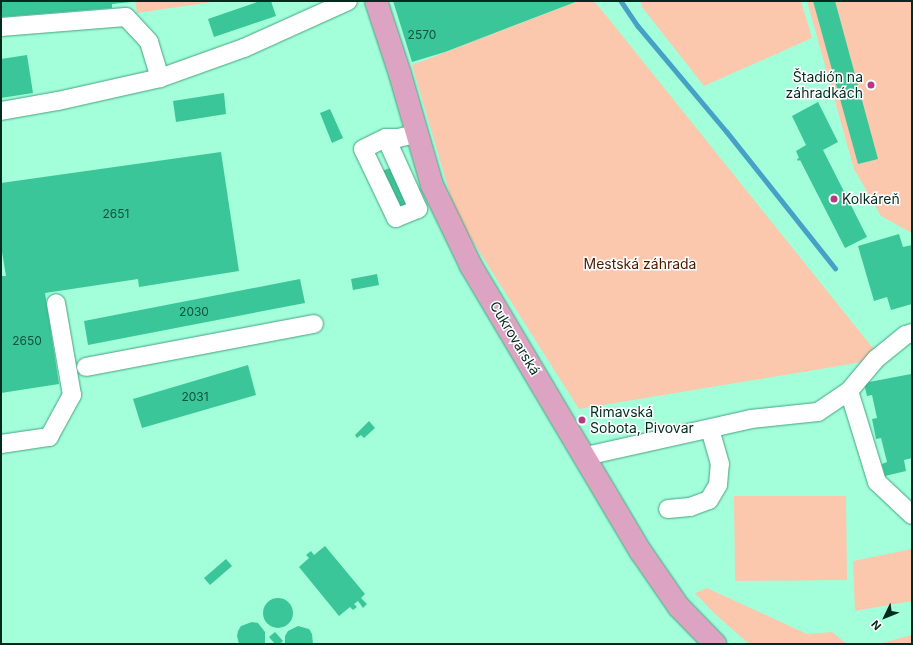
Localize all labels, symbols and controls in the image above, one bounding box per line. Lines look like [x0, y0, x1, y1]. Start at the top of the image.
house number: 2570 [408, 28, 436, 42]
place label: Štadión na záhradkách [786, 69, 863, 102]
marker: Štadión na záhradkách [866, 80, 876, 90]
place label: Kolkáreň [842, 191, 900, 207]
marker: Kolkáreň [829, 194, 839, 204]
house number: 2651 [103, 207, 129, 221]
park label: Mestská záhrada [584, 256, 696, 272]
street label: Cukrovarská [486, 298, 544, 378]
house number: 2030 [179, 305, 209, 319]
house number: 2650 [12, 334, 42, 348]
house number: 2031 [181, 390, 209, 404]
place label: Rimavská Sobota, Pivovar [590, 404, 694, 436]
marker: Rimavská Sobota, Pivovar [577, 415, 587, 425]
north arrow [865, 597, 905, 637]
text: N [868, 617, 884, 633]

